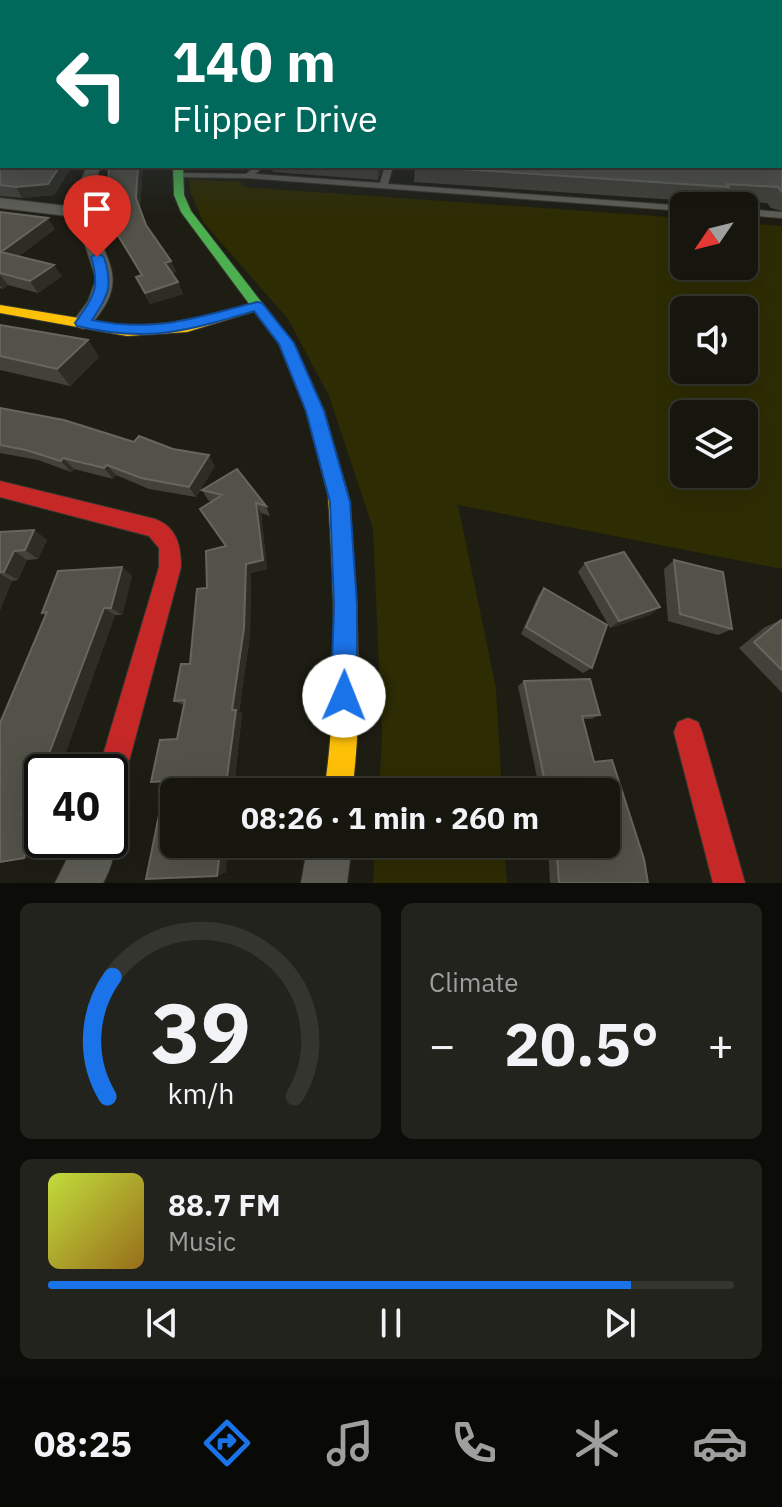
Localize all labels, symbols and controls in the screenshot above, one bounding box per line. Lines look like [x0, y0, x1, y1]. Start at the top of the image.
text: 140 m [172, 25, 336, 97]
icon: left [40, 32, 144, 136]
text: Flipper Drive [172, 95, 378, 142]
pin [63, 175, 131, 257]
icon: arrive [75, 187, 119, 231]
north arrow [670, 192, 758, 280]
map controls [670, 192, 758, 488]
button: sound [670, 296, 758, 384]
button: layers [670, 400, 758, 488]
position arrow [302, 654, 386, 738]
speed limit sign: 40 [24, 754, 128, 858]
text: 08:26 · 1 min · 260 m [241, 798, 539, 837]
text: Climate [429, 965, 519, 999]
text: 39 [151, 978, 250, 1086]
text: 20.5° [504, 1004, 659, 1083]
text: − [429, 1016, 455, 1073]
text: + [708, 1016, 734, 1073]
text: km/h [167, 1075, 234, 1112]
text: 88.7 FM [168, 1185, 281, 1224]
text: Music [168, 1224, 236, 1258]
icon: previous [140, 1301, 184, 1345]
icon: pause [369, 1301, 413, 1345]
icon: next [598, 1301, 642, 1345]
icon: directions [199, 1415, 255, 1471]
icon: music [322, 1415, 378, 1471]
icon: phone [446, 1415, 502, 1471]
icon: climate [569, 1415, 625, 1471]
icon: car [692, 1415, 748, 1471]
text: 08:25 [34, 1420, 132, 1467]

